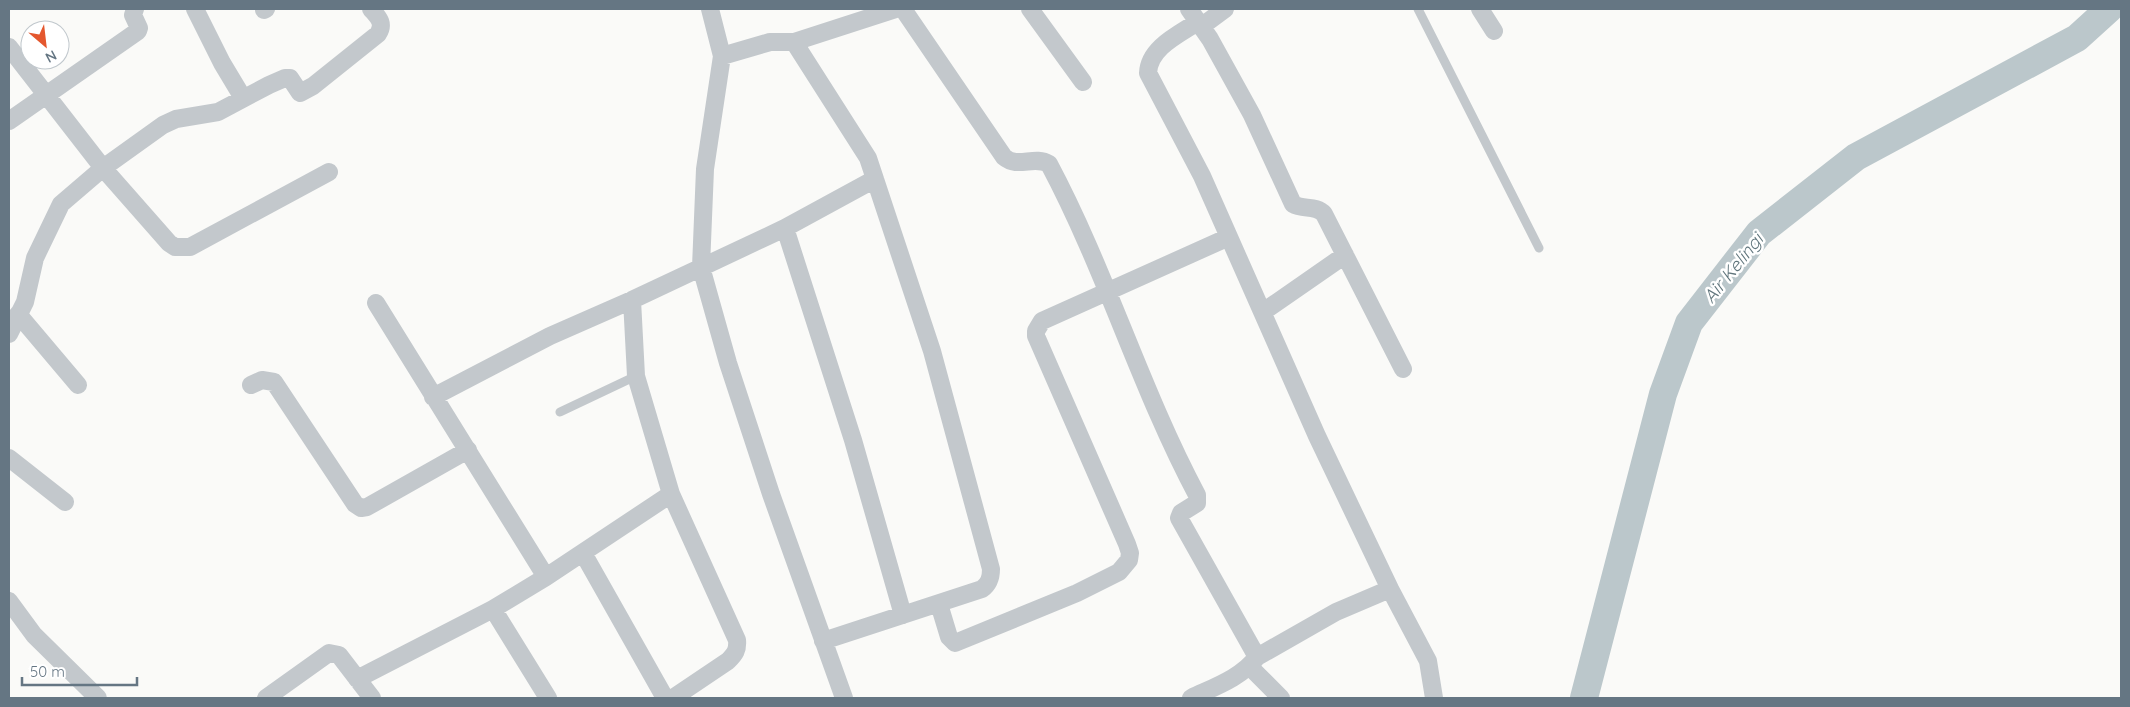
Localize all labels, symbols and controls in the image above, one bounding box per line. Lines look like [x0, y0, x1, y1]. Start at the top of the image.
north arrow [20, 20, 70, 70]
text: N [42, 46, 60, 67]
water label: Air Kelingi [1698, 227, 1769, 307]
scale bar [22, 654, 138, 686]
text: 50 m [30, 662, 65, 681]

